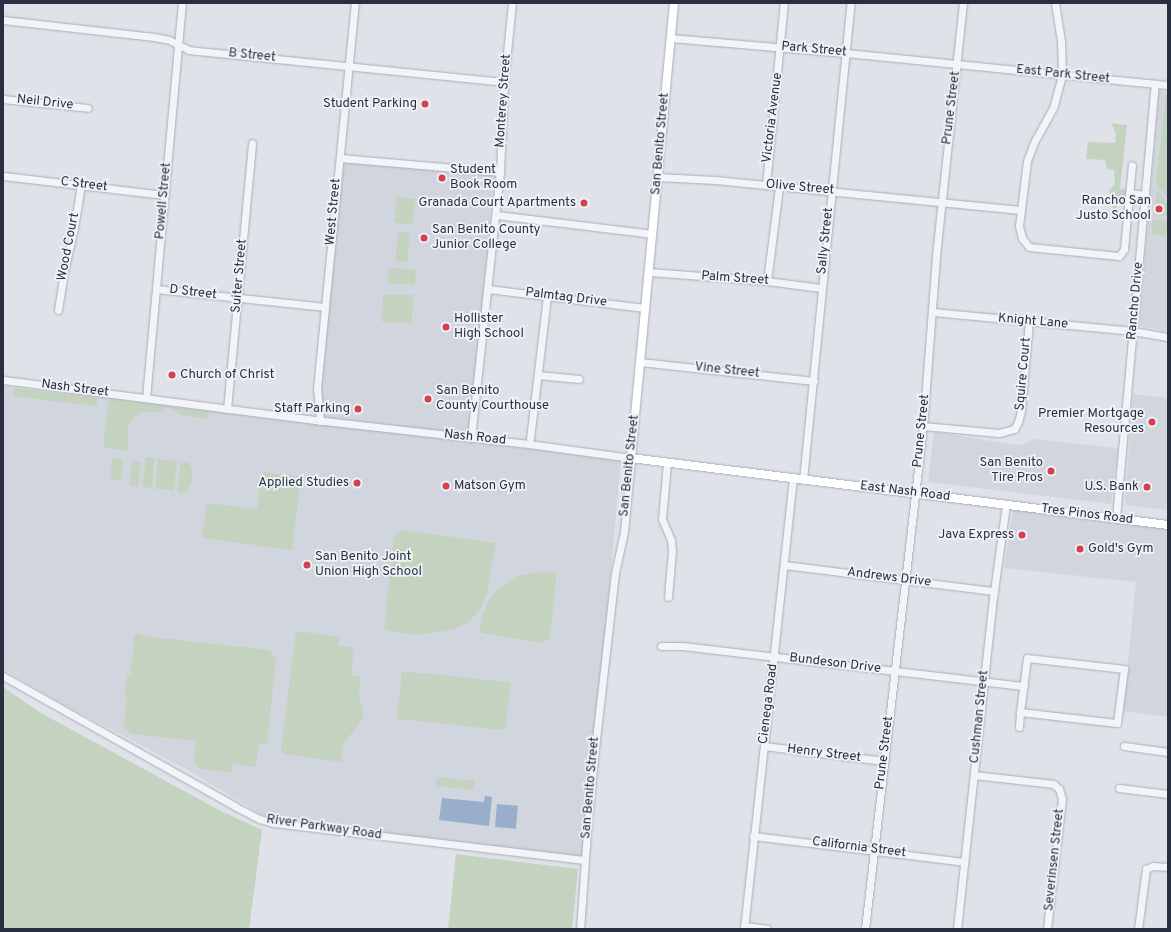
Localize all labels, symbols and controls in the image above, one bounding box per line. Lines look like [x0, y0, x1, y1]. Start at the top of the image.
street label: Park Street [781, 39, 847, 61]
street label: B Street [228, 46, 276, 66]
street label: Monterey Street [493, 54, 515, 148]
street label: East Park Street [1015, 62, 1111, 88]
street label: Prune Street [940, 70, 964, 146]
street label: Victoria Avenue [760, 72, 786, 164]
street label: Neil Drive [16, 92, 74, 114]
street label: San Benito Street [649, 92, 673, 196]
place label: Student Parking [323, 96, 417, 112]
marker: Student Parking [420, 99, 430, 109]
street label: Powell Street [153, 162, 175, 240]
place label: Student Book Room [450, 163, 517, 194]
marker: Student Book Room [437, 173, 447, 183]
street label: C Street [60, 174, 108, 196]
street label: Olive Street [765, 177, 835, 199]
street label: West Street [323, 178, 345, 246]
place label: Rancho San Justo School [1076, 194, 1151, 225]
place label: Granada Court Apartments [418, 195, 576, 211]
marker: Granada Court Apartments [579, 198, 589, 208]
marker: Rancho San Justo School [1154, 204, 1164, 214]
street label: Sally Street [815, 207, 837, 275]
street label: Wood Court [55, 212, 83, 282]
place label: San Benito County Junior College [432, 223, 540, 254]
marker: San Benito County Junior College [419, 233, 429, 243]
street label: Suiter Street [229, 238, 251, 314]
street label: Rancho Drive [1125, 261, 1147, 341]
street label: Palm Street [701, 269, 769, 289]
street label: D Street [168, 282, 218, 304]
street label: Palmtag Drive [524, 285, 608, 311]
street label: Knight Lane [997, 311, 1069, 333]
place label: Hollister High School [454, 312, 524, 343]
marker: Hollister High School [441, 322, 451, 332]
street label: Squire Court [1013, 337, 1035, 411]
street label: Vine Street [694, 360, 760, 382]
place label: Church of Christ [180, 367, 274, 383]
marker: Church of Christ [167, 370, 177, 380]
street label: Nash Street [40, 377, 110, 401]
place label: San Benito County Courthouse [436, 384, 549, 415]
street label: Prune Street [910, 393, 934, 469]
marker: San Benito County Courthouse [423, 394, 433, 404]
place label: Staff Parking [274, 401, 350, 417]
marker: Staff Parking [353, 404, 363, 414]
place label: Premier Mortgage Resources [1038, 407, 1144, 438]
street label: San Benito Street [617, 414, 643, 518]
marker: Premier Mortgage Resources [1147, 417, 1157, 427]
street label: Nash Road [443, 427, 507, 449]
place label: San Benito Tire Pros [979, 456, 1043, 487]
marker: San Benito Tire Pros [1046, 466, 1056, 476]
place label: Applied Studies [258, 475, 349, 491]
marker: Applied Studies [352, 478, 362, 488]
place label: Matson Gym [454, 478, 526, 494]
street label: East Nash Road [859, 479, 951, 505]
place label: U.S. Bank [1084, 479, 1139, 495]
marker: Matson Gym [441, 481, 451, 491]
marker: U.S. Bank [1142, 482, 1152, 492]
street label: Tres Pinos Road [1040, 502, 1134, 528]
place label: Java Express [938, 527, 1014, 543]
marker: Java Express [1017, 530, 1027, 540]
place label: Gold's Gym [1088, 541, 1154, 557]
marker: Gold's Gym [1075, 544, 1085, 554]
place label: San Benito Joint Union High School [315, 550, 422, 581]
marker: San Benito Joint Union High School [302, 560, 312, 570]
street label: Andrews Drive [846, 565, 932, 591]
street label: Bundeson Drive [788, 651, 882, 677]
street label: Cienega Road [756, 663, 782, 745]
street label: Cushman Street [967, 670, 993, 764]
street label: Prune Street [873, 715, 897, 791]
street label: San Benito Street [579, 736, 603, 840]
street label: Henry Street [786, 742, 862, 766]
street label: Severinsen Street [1042, 808, 1068, 912]
street label: River Parkway Road [265, 812, 383, 844]
street label: California Street [811, 835, 907, 861]

